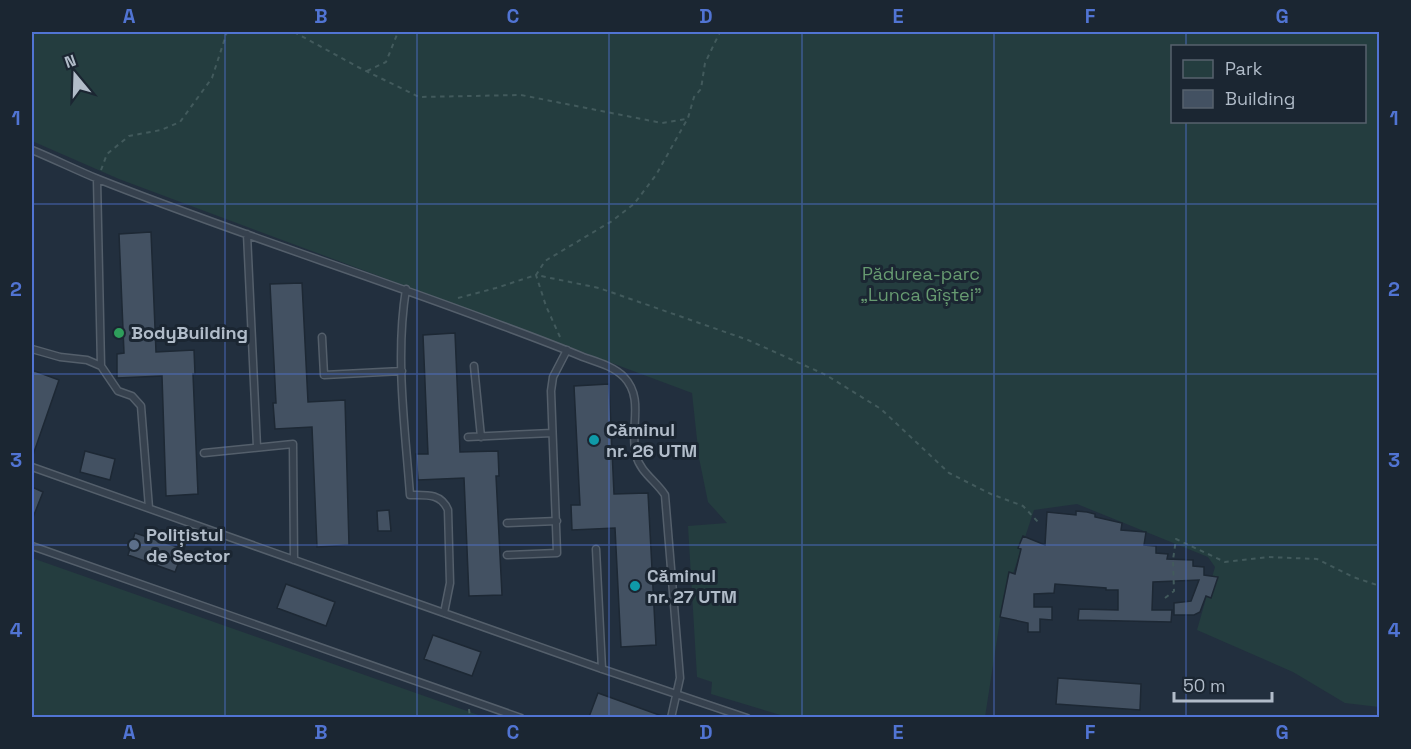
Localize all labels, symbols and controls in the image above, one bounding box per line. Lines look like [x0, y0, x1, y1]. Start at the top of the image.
text: A [123, 3, 136, 29]
text: B [314, 3, 328, 29]
text: C [507, 3, 520, 29]
text: D [699, 3, 713, 29]
text: E [892, 3, 904, 29]
text: F [1085, 3, 1096, 29]
text: G [1275, 3, 1289, 29]
north arrow [45, 45, 105, 105]
legend [1171, 45, 1366, 123]
text: N [62, 50, 79, 73]
text: Park [1225, 57, 1263, 80]
text: Building [1225, 87, 1295, 110]
text: 1 [11, 105, 21, 131]
text: 1 [1389, 105, 1399, 131]
park label: Pădurea-parc „Lunca Gîștei” [860, 262, 982, 306]
text: 2 [10, 276, 22, 302]
text: 2 [1388, 276, 1400, 302]
place label: BodyBuilding [131, 321, 248, 344]
marker: BodyBuilding [112, 326, 126, 340]
place label: Căminul nr. 26 UTM [606, 418, 697, 462]
marker: Căminul nr. 26 UTM [587, 433, 601, 447]
text: 3 [10, 447, 22, 473]
text: 3 [1388, 447, 1400, 473]
place label: Polițistul de Sector [146, 523, 230, 567]
marker: Polițistul de Sector [127, 538, 141, 552]
place label: Căminul nr. 27 UTM [647, 564, 737, 608]
marker: Căminul nr. 27 UTM [628, 579, 642, 593]
text: 4 [10, 617, 23, 643]
text: 4 [1388, 617, 1401, 643]
scale bar [1174, 665, 1272, 703]
text: 50 m [1183, 674, 1225, 697]
text: A [123, 719, 136, 745]
text: B [314, 719, 328, 745]
text: C [507, 719, 520, 745]
text: D [699, 719, 713, 745]
text: E [892, 719, 904, 745]
text: F [1085, 719, 1096, 745]
text: G [1275, 719, 1289, 745]

